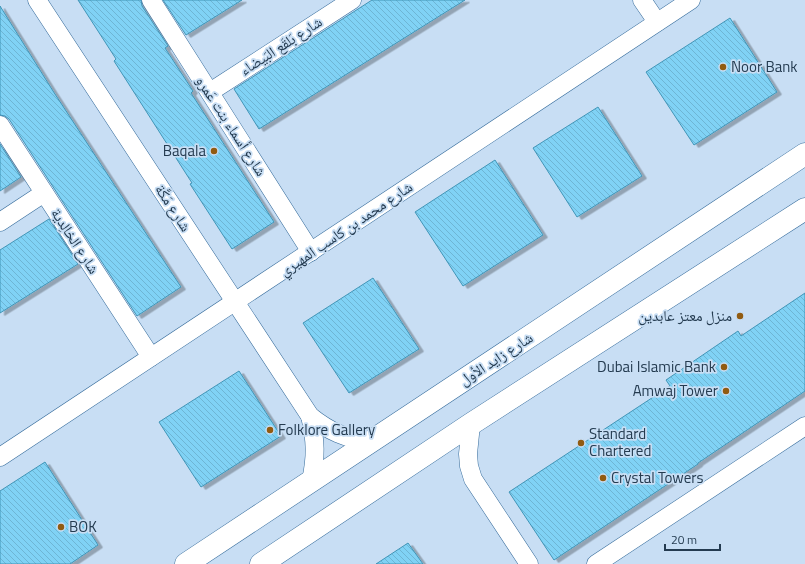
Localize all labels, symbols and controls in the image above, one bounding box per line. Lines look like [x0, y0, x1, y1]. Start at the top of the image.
street label: شارع بَلقَع البَيضاء [235, 10, 327, 81]
place label: Noor Bank [731, 55, 797, 78]
marker: Noor Bank [718, 62, 728, 72]
street label: شارع أسماء بنت عَمرو [190, 71, 273, 181]
place label: Baqala [163, 139, 206, 162]
marker: Baqala [209, 146, 219, 156]
street label: شارع محمد بن كاسب المهيري [275, 175, 417, 282]
street label: شارع مَكَّة [150, 180, 197, 236]
street label: شارع الخالِدية [45, 203, 105, 278]
place label: منزل معتز عابدين [638, 304, 732, 327]
marker: منزل معتز عابدين [735, 311, 745, 321]
street label: شارع زايد الأول [454, 326, 537, 391]
place label: Dubai Islamic Bank [597, 355, 716, 378]
marker: Dubai Islamic Bank [719, 362, 729, 372]
place label: Amwaj Tower [633, 379, 718, 402]
marker: Amwaj Tower [721, 386, 731, 396]
place label: Folklore Gallery [278, 418, 375, 441]
place label: Standard Chartered [589, 422, 651, 462]
marker: Folklore Gallery [265, 425, 275, 435]
marker: Standard Chartered [576, 438, 586, 448]
place label: Crystal Towers [611, 466, 703, 489]
marker: Crystal Towers [598, 473, 608, 483]
place label: BOK [69, 515, 97, 538]
marker: BOK [56, 522, 66, 532]
scale bar [665, 526, 720, 552]
text: 20 m [671, 530, 697, 549]

